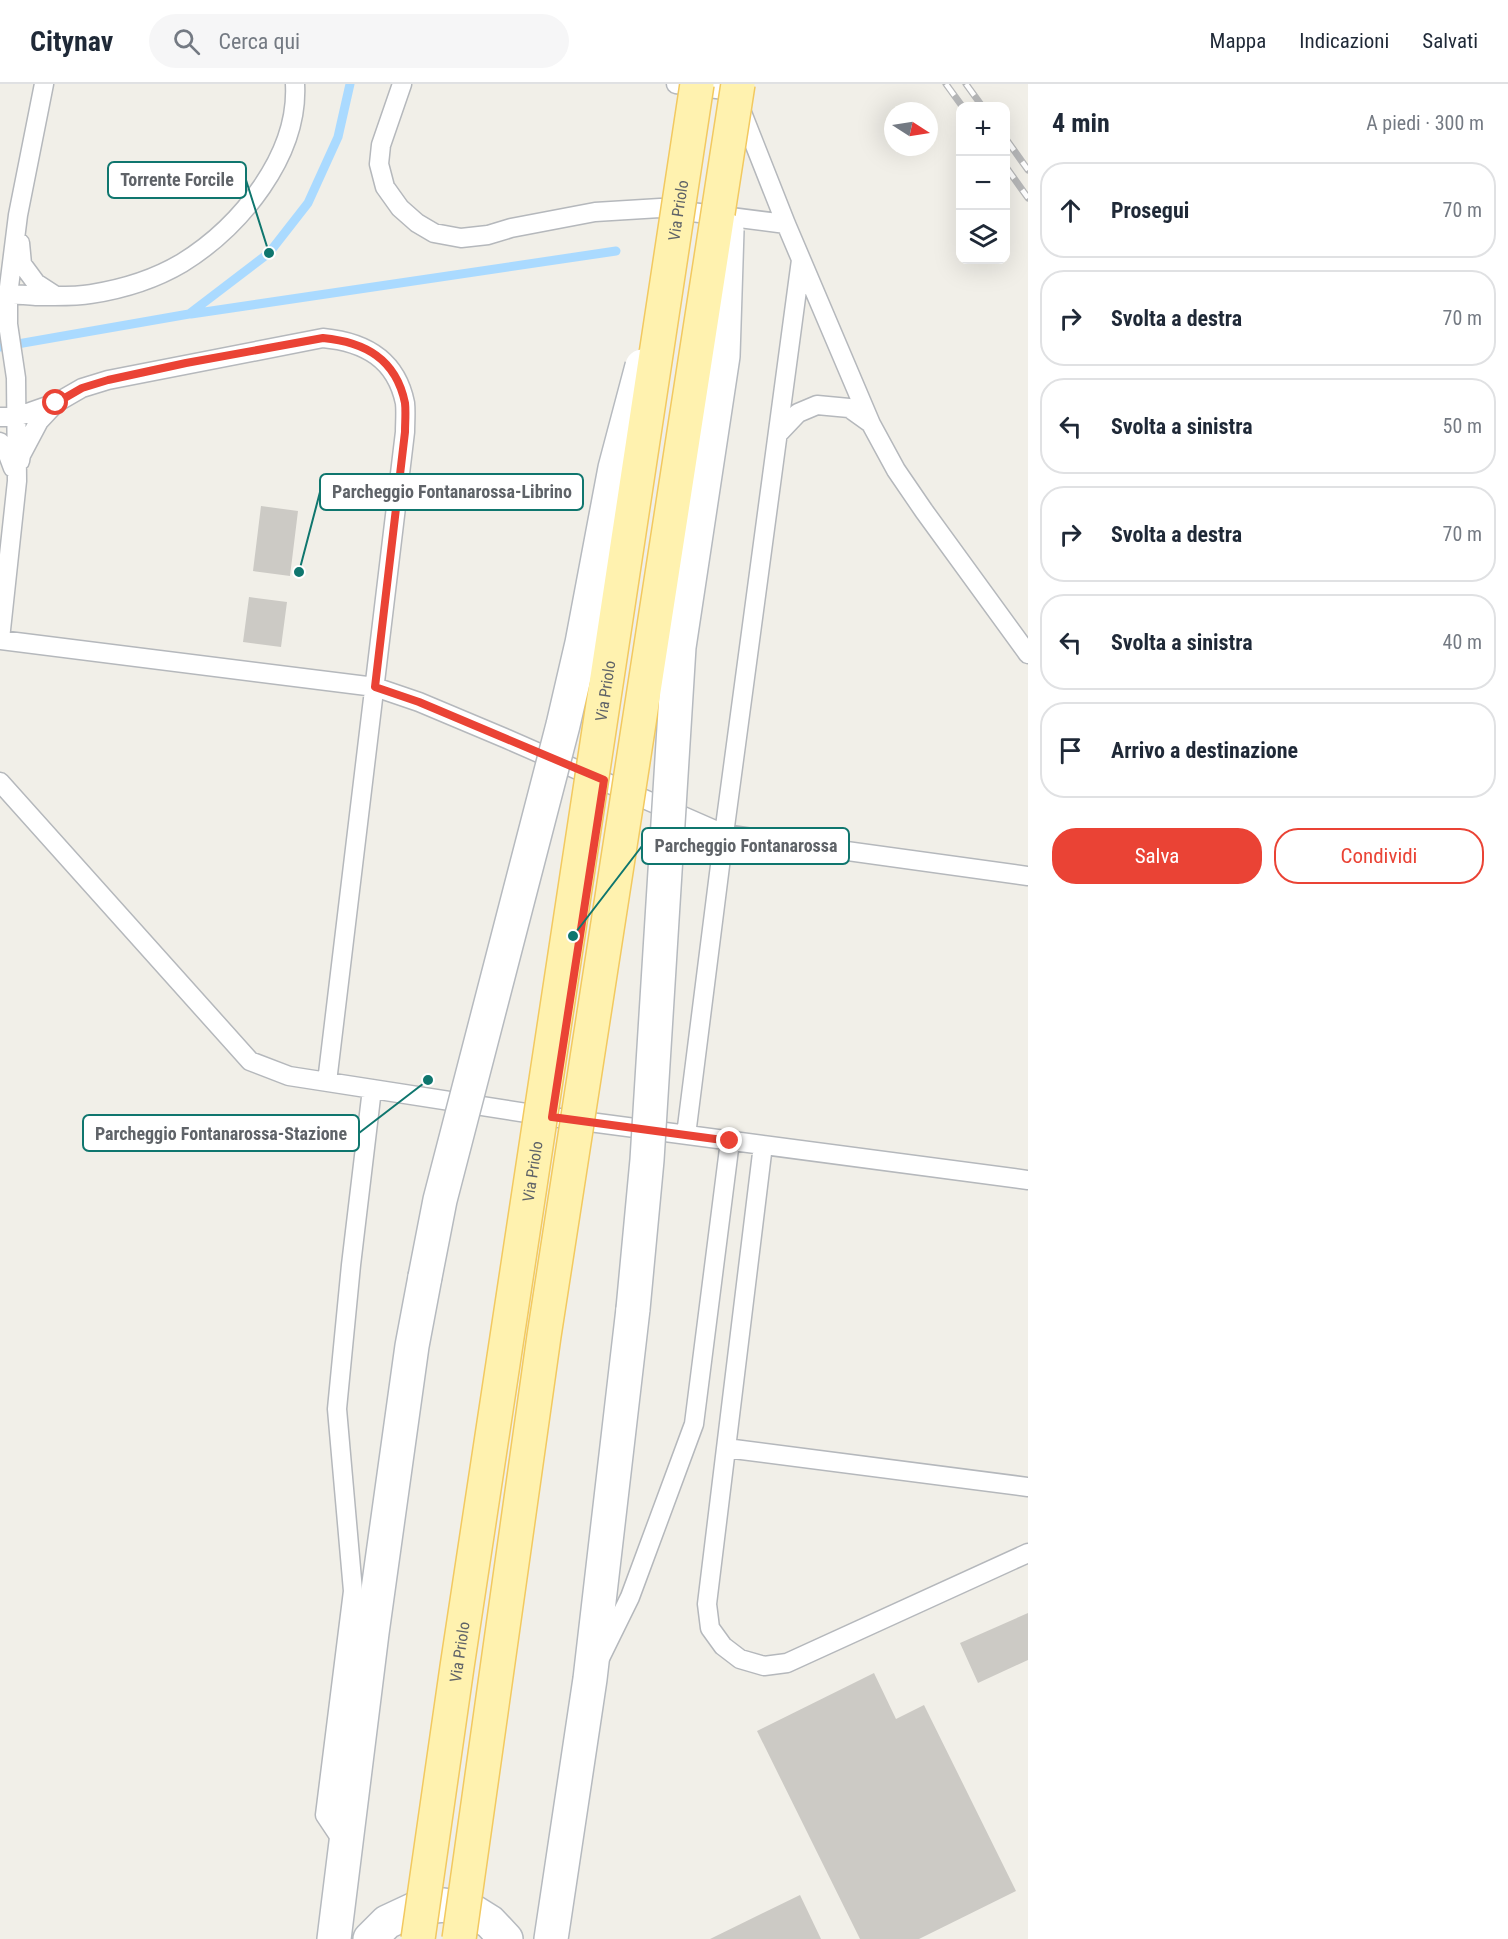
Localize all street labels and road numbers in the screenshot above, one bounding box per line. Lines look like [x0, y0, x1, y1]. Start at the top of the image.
street label: Via Priolo [664, 179, 692, 242]
street label: Via Priolo [591, 659, 619, 723]
street label: Via Priolo [518, 1140, 546, 1203]
street label: Via Priolo [445, 1620, 473, 1684]

